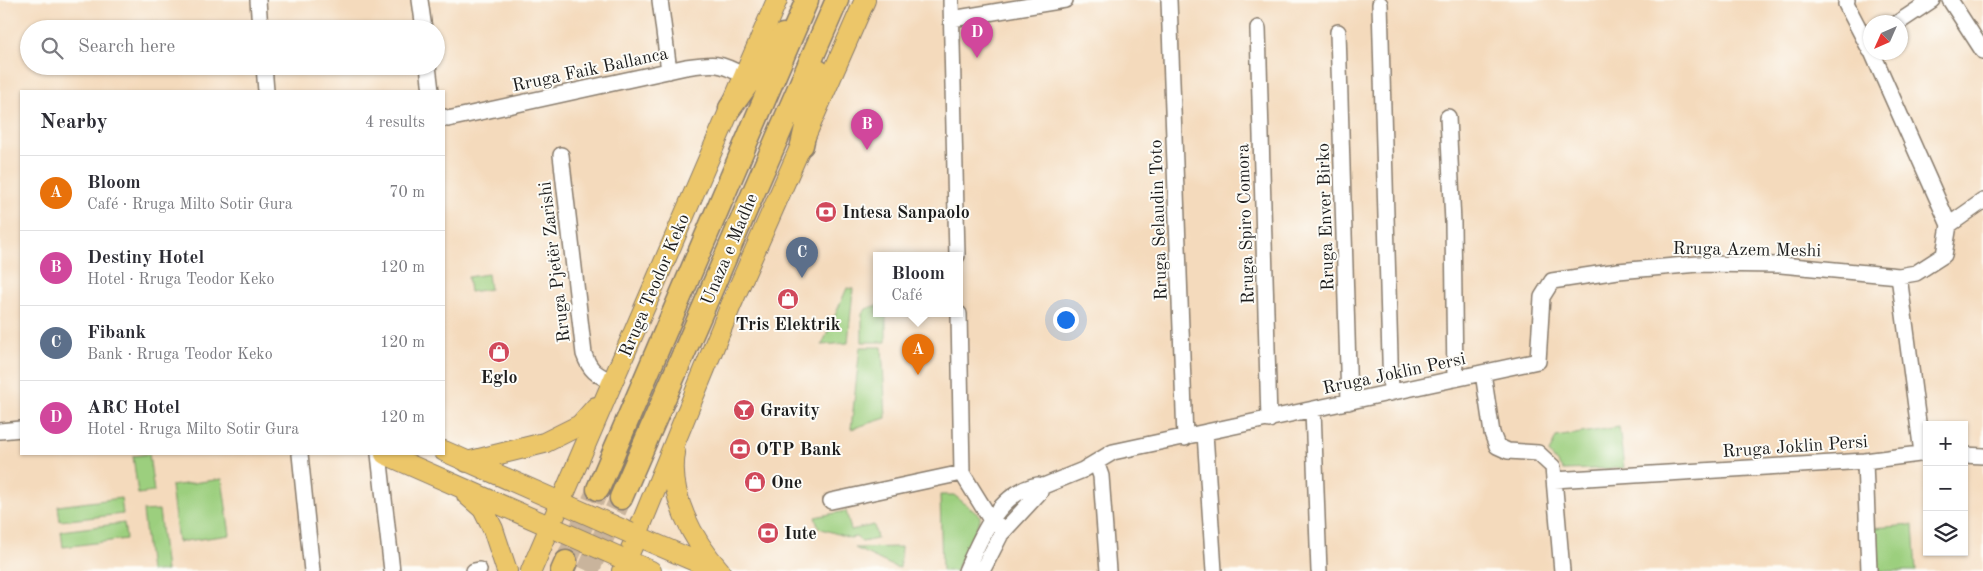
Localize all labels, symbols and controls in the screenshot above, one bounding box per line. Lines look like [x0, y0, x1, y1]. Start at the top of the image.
north arrow [1863, 15, 1908, 60]
pin: D [961, 17, 993, 58]
search box [20, 20, 445, 75]
icon: search [38, 34, 66, 62]
text: Search here [78, 38, 175, 57]
street label: Rruga Faik Ballanca [511, 45, 670, 95]
pin: B [851, 109, 883, 150]
text: Nearby [40, 112, 108, 133]
text: 4 results [365, 115, 425, 131]
street label: Rruga Selaudin Toto [1147, 139, 1171, 301]
street label: Rruga Spiro Comora [1234, 143, 1258, 305]
street label: Rruga Enver Birko [1314, 143, 1338, 291]
text: Bloom [87, 174, 141, 193]
street label: Rruga Pjetër Zarishi [536, 180, 574, 343]
text: A [50, 185, 62, 201]
text: 70 m [389, 185, 425, 201]
street label: Unaza e Madhe [698, 191, 762, 308]
text: Café · Rruga Milto Sotir Gura [87, 197, 293, 213]
bank icon: Intesa Sanpaolo [814, 200, 838, 224]
place label: Intesa Sanpaolo [842, 204, 970, 222]
street label: Rruga Teodor Keko [617, 211, 693, 359]
pin: C [786, 237, 818, 278]
street label: Rruga Azem Meshi [1673, 240, 1822, 260]
text: Destiny Hotel [87, 249, 204, 268]
popup [873, 252, 963, 317]
text: B [50, 260, 62, 276]
text: 120 m [380, 260, 425, 276]
text: Bloom [891, 265, 945, 284]
text: Hotel · Rruga Teodor Keko [87, 272, 275, 288]
shop icon: Tris Elektrik [776, 287, 800, 311]
text: Café [891, 288, 922, 304]
your location [1053, 307, 1079, 333]
place label: Tris Elektrik [735, 316, 841, 334]
text: Fibank [87, 324, 146, 343]
pin: A [902, 334, 934, 375]
text: C [51, 335, 61, 351]
text: 120 m [380, 335, 425, 351]
shop icon: Eglo [487, 340, 511, 364]
text: Bank · Rruga Teodor Keko [87, 347, 273, 363]
street label: Rruga Joklin Persi [1321, 350, 1467, 398]
place label: Eglo [480, 369, 518, 387]
bar icon: Gravity [732, 398, 756, 422]
text: ARC Hotel [87, 399, 180, 418]
place label: Gravity [760, 402, 820, 420]
text: D [50, 410, 62, 426]
text: 120 m [380, 410, 425, 426]
map controls [1923, 421, 1968, 556]
button: + [1923, 421, 1968, 466]
text: Hotel · Rruga Milto Sotir Gura [87, 422, 299, 438]
street label: Rruga Joklin Persi [1722, 433, 1868, 461]
bank icon: OTP Bank [728, 437, 752, 461]
place label: OTP Bank [756, 441, 841, 459]
button: − [1923, 466, 1968, 511]
shop icon: One [743, 470, 767, 494]
place label: One [771, 474, 802, 492]
button: layers [1923, 511, 1968, 556]
bank icon: Iute [756, 521, 780, 545]
place label: Iute [784, 525, 817, 543]

